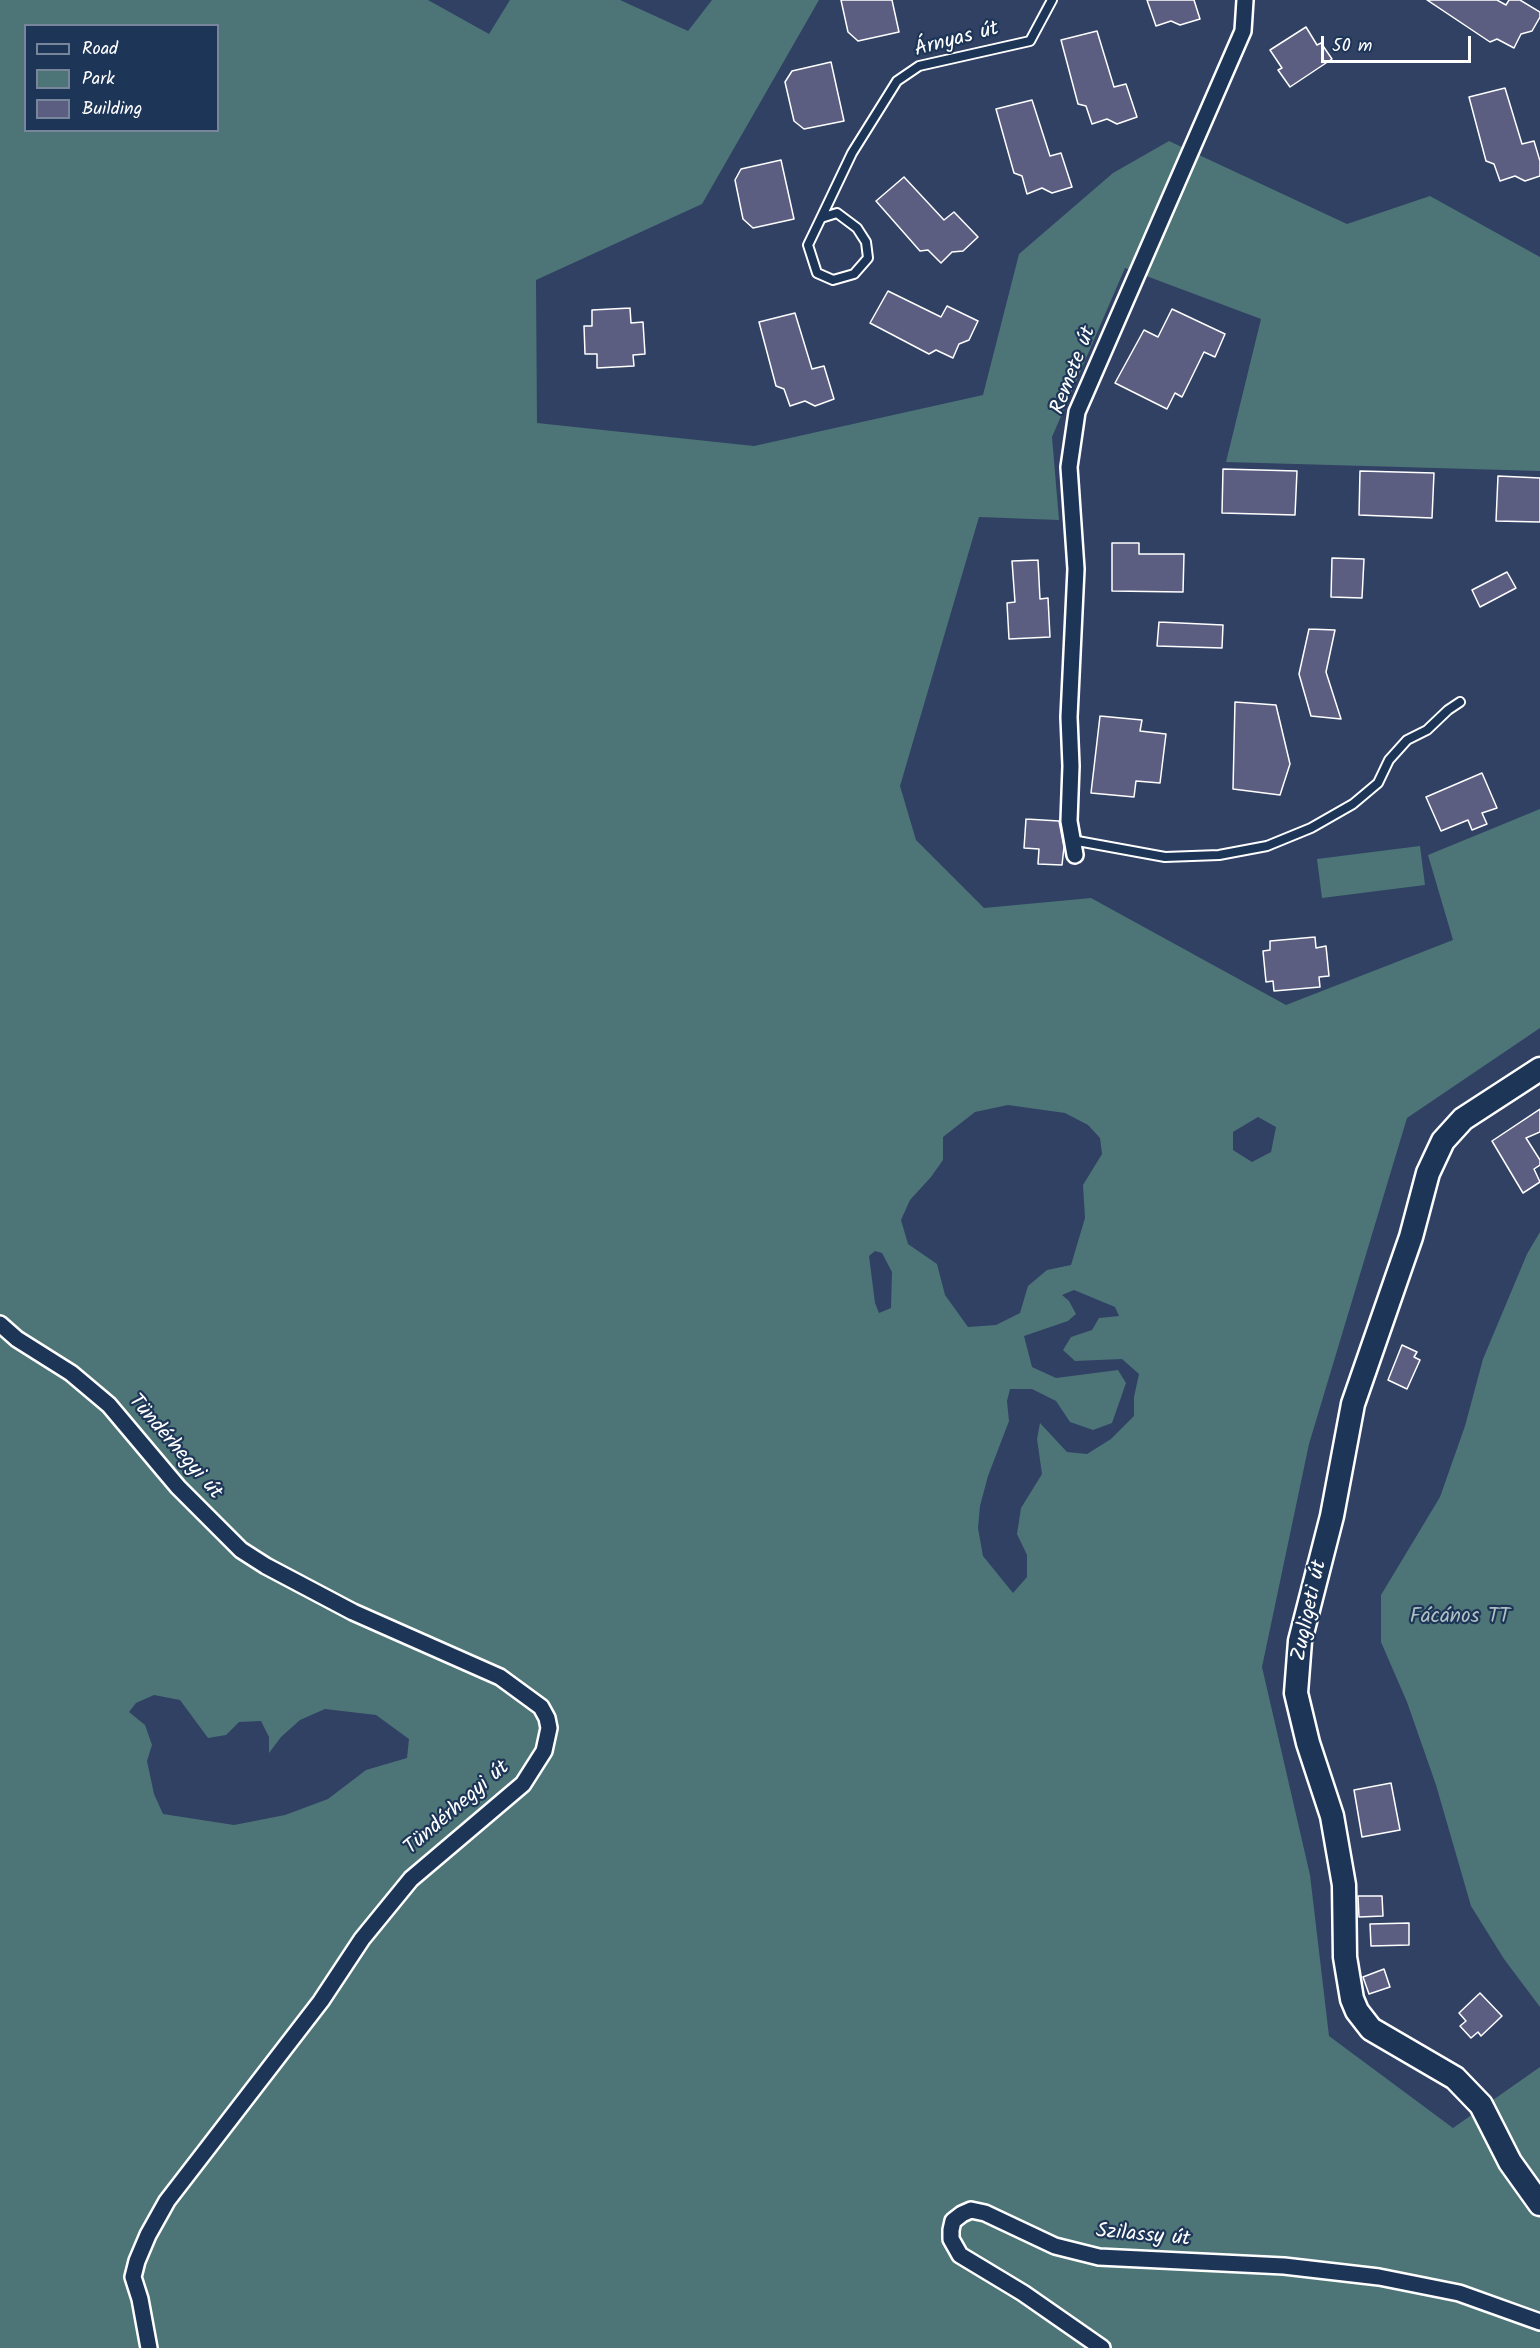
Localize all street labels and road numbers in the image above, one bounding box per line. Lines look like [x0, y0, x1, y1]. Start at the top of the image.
street label: Árnyas út [912, 18, 1002, 64]
street label: Remete út [1047, 324, 1103, 418]
street label: Tündérhegyi út [121, 1390, 227, 1506]
street label: Zugligeti út [1288, 1558, 1334, 1664]
street label: Tündérhegyi út [400, 1756, 516, 1862]
street label: Szilassy út [1095, 2220, 1191, 2254]

